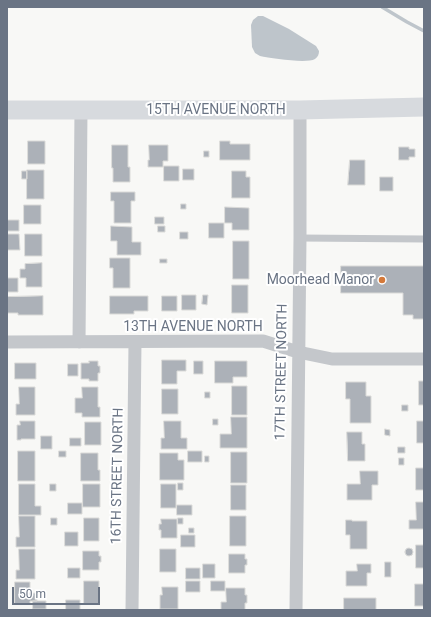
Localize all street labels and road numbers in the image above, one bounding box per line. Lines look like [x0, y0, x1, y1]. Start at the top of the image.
street label: 15TH AVENUE NORTH [146, 102, 286, 118]
street label: 17TH STREET NORTH [272, 303, 292, 441]
street label: 13TH AVENUE NORTH [123, 319, 263, 335]
street label: 16TH STREET NORTH [108, 407, 128, 545]

